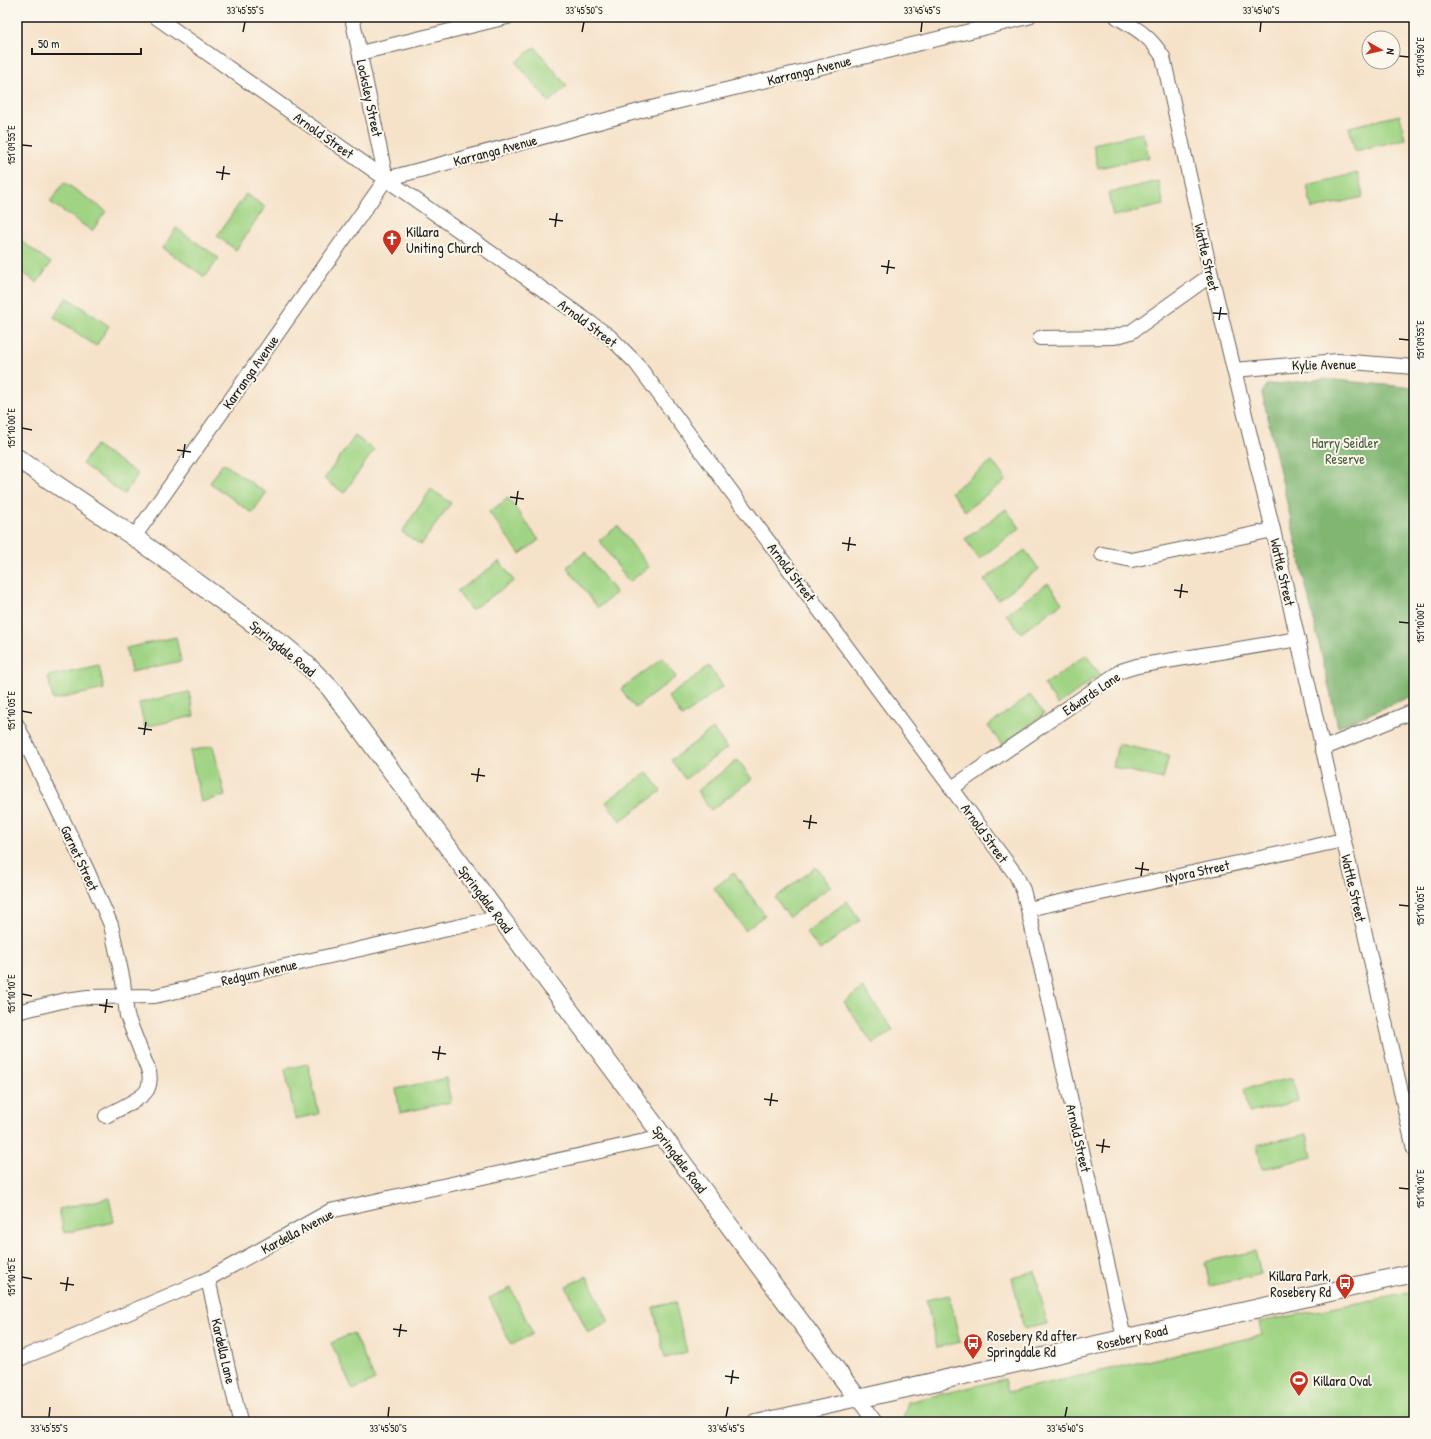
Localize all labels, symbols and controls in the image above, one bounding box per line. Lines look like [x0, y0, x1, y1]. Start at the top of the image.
text: 33°45'55"S [227, 4, 264, 17]
text: 33°45'50"S [565, 4, 603, 17]
text: 33°45'45"S [904, 4, 941, 17]
text: 33°45'40"S [1243, 4, 1280, 17]
scale bar [32, 30, 141, 56]
north arrow [1361, 30, 1401, 70]
text: 50 m [38, 35, 59, 52]
text: 151°09'50"E [1414, 37, 1427, 77]
text: N [1384, 48, 1398, 55]
street label: Karranga Avenue [765, 50, 854, 91]
street label: Locksley Street [352, 58, 387, 139]
street label: Arnold Street [290, 107, 358, 163]
text: 151°09'55"E [5, 125, 18, 165]
street label: Karranga Avenue [451, 130, 540, 171]
street label: Wattle Street [1190, 221, 1224, 293]
place label: Killara Uniting Church [406, 222, 483, 258]
church icon: Killara Uniting Church [381, 228, 403, 256]
street label: Arnold Street [555, 295, 621, 352]
text: 151°09'55"E [1414, 320, 1427, 360]
street label: Karranga Avenue [218, 331, 283, 413]
street label: Kylie Avenue [1292, 354, 1357, 375]
text: 151°10'00"E [5, 407, 18, 448]
park label: Harry Seidler Reserve [1311, 433, 1379, 468]
street label: Wattle Street [1266, 536, 1300, 608]
street label: Arnold Street [764, 539, 821, 605]
text: 151°10'00"E [1414, 602, 1427, 643]
street label: Springdale Road [245, 615, 320, 682]
street label: Edwards Lane [1058, 667, 1124, 719]
text: 151°10'05"E [5, 691, 18, 731]
street label: Arnold Street [957, 799, 1013, 867]
street label: Garnet Street [57, 822, 104, 894]
street label: Wattle Street [1337, 852, 1371, 924]
street label: Nyora Street [1163, 855, 1231, 888]
street label: Springdale Road [454, 861, 518, 938]
text: 151°10'05"E [1414, 886, 1427, 926]
street label: Redgum Avenue [219, 954, 300, 991]
text: 151°10'10"E [5, 974, 18, 1014]
street label: Arnold Street [1062, 1102, 1096, 1174]
street label: Springdale Road [648, 1121, 712, 1198]
text: 151°10'10"E [1414, 1169, 1427, 1209]
street label: Kardella Avenue [257, 1204, 337, 1258]
text: 151°10'15"E [5, 1257, 18, 1296]
place label: Killara Park, Rosebery Rd [1269, 1266, 1332, 1302]
bus stop icon: Killara Park, Rosebery Rd [1334, 1272, 1356, 1300]
street label: Kardella Lane [207, 1316, 241, 1386]
street label: Rosebery Road [1095, 1320, 1170, 1355]
place label: Rosebery Rd after Springdale Rd [987, 1326, 1078, 1362]
bus stop icon: Rosebery Rd after Springdale Rd [962, 1332, 984, 1360]
sports icon: Killara Oval [1288, 1369, 1310, 1397]
place label: Killara Oval [1313, 1371, 1372, 1390]
text: 33°45'55"S [31, 1422, 68, 1435]
text: 33°45'50"S [369, 1422, 407, 1435]
text: 33°45'45"S [708, 1422, 745, 1435]
text: 33°45'40"S [1047, 1422, 1084, 1435]

